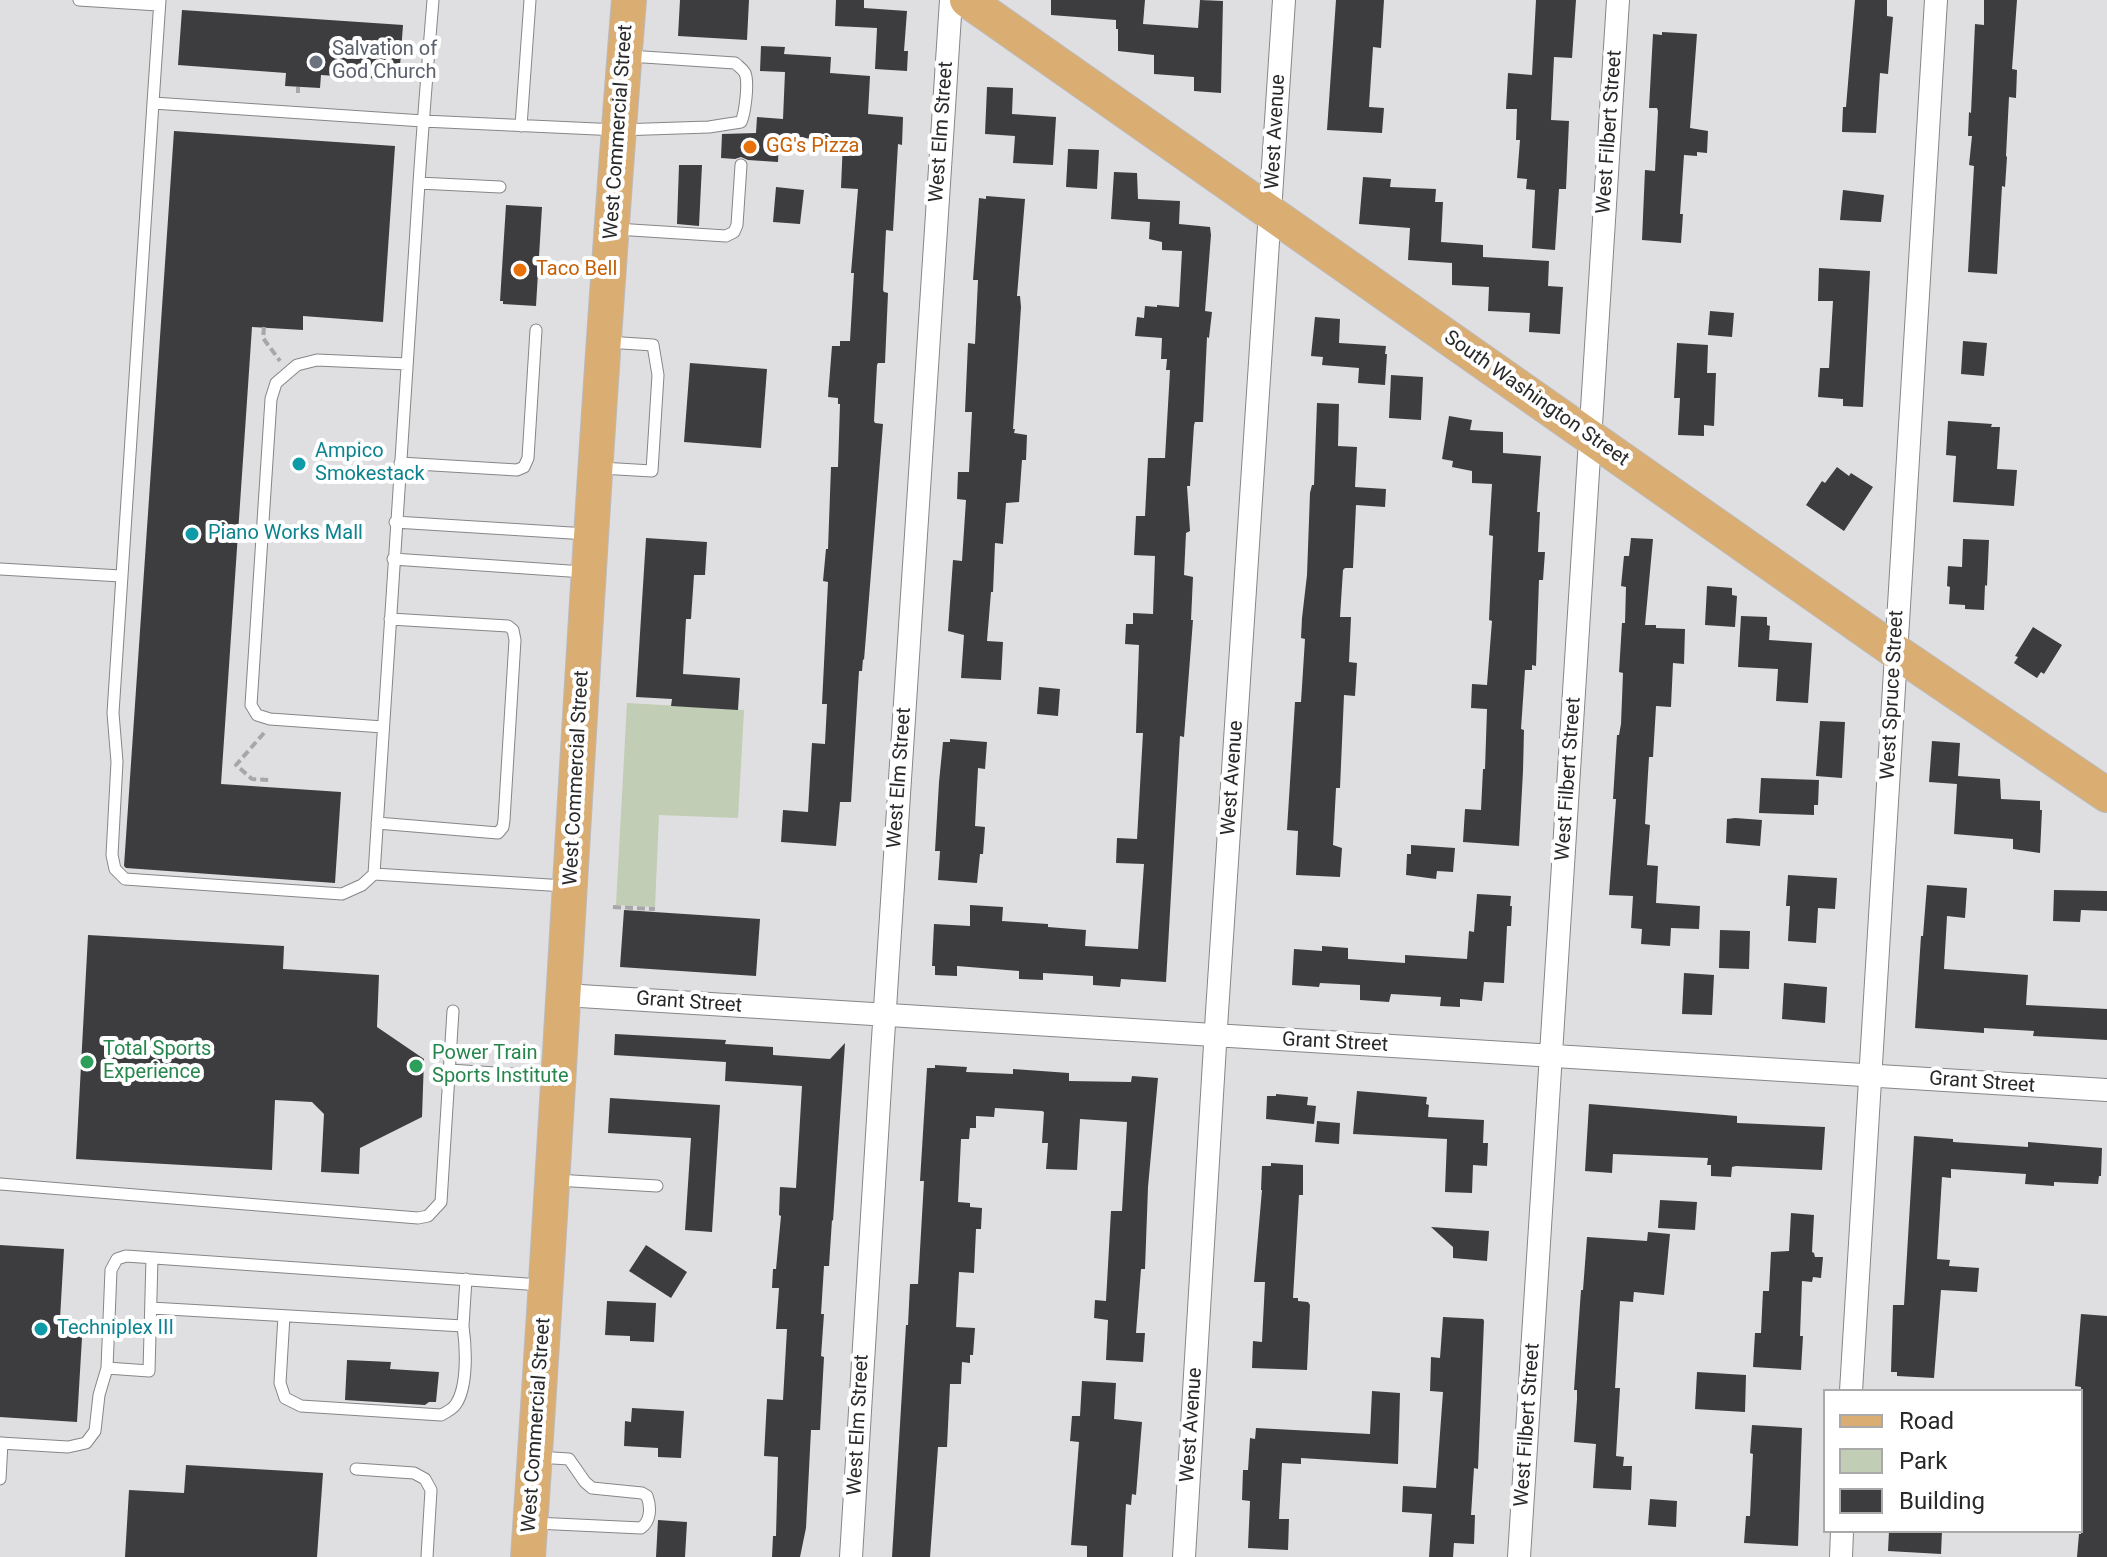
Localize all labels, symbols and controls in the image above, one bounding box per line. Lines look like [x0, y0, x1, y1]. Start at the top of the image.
street label: West Commercial Street [600, 24, 638, 240]
place label: Salvation of God Church [332, 38, 437, 85]
street label: West Filbert Street [1592, 49, 1628, 215]
marker: Salvation of God Church [307, 53, 325, 71]
street label: West Elm Street [925, 61, 959, 203]
street label: West Avenue [1261, 74, 1291, 190]
place label: GG's Pizza [766, 135, 859, 159]
marker: GG's Pizza [741, 138, 759, 156]
place label: Taco Bell [536, 258, 617, 282]
marker: Taco Bell [511, 261, 529, 279]
street label: South Washington Street [1439, 326, 1633, 472]
place label: Ampico Smokestack [315, 440, 425, 487]
marker: Ampico Smokestack [290, 455, 308, 473]
place label: Piano Works Mall [208, 522, 363, 546]
marker: Piano Works Mall [183, 525, 201, 543]
street label: West Spruce Street [1877, 610, 1909, 780]
street label: West Commercial Street [559, 670, 595, 886]
street label: West Filbert Street [1551, 696, 1587, 862]
street label: West Elm Street [883, 707, 917, 849]
street label: West Avenue [1217, 720, 1249, 836]
street label: Grant Street [635, 987, 743, 1019]
street label: Grant Street [1281, 1028, 1389, 1058]
place label: Total Sports Experience [103, 1038, 211, 1085]
place label: Power Train Sports Institute [432, 1042, 569, 1089]
marker: Total Sports Experience [78, 1053, 96, 1071]
marker: Power Train Sports Institute [407, 1057, 425, 1075]
street label: Grant Street [1928, 1067, 2036, 1099]
place label: Techniplex III [57, 1317, 174, 1341]
street label: West Commercial Street [518, 1317, 556, 1533]
marker: Techniplex III [32, 1320, 50, 1338]
street label: West Filbert Street [1510, 1342, 1546, 1508]
street label: West Elm Street [843, 1354, 875, 1496]
street label: West Avenue [1176, 1367, 1208, 1483]
legend [1823, 1389, 2083, 1533]
text: Road [1899, 1407, 1954, 1435]
text: Park [1899, 1447, 1947, 1475]
text: Building [1899, 1487, 1985, 1515]

